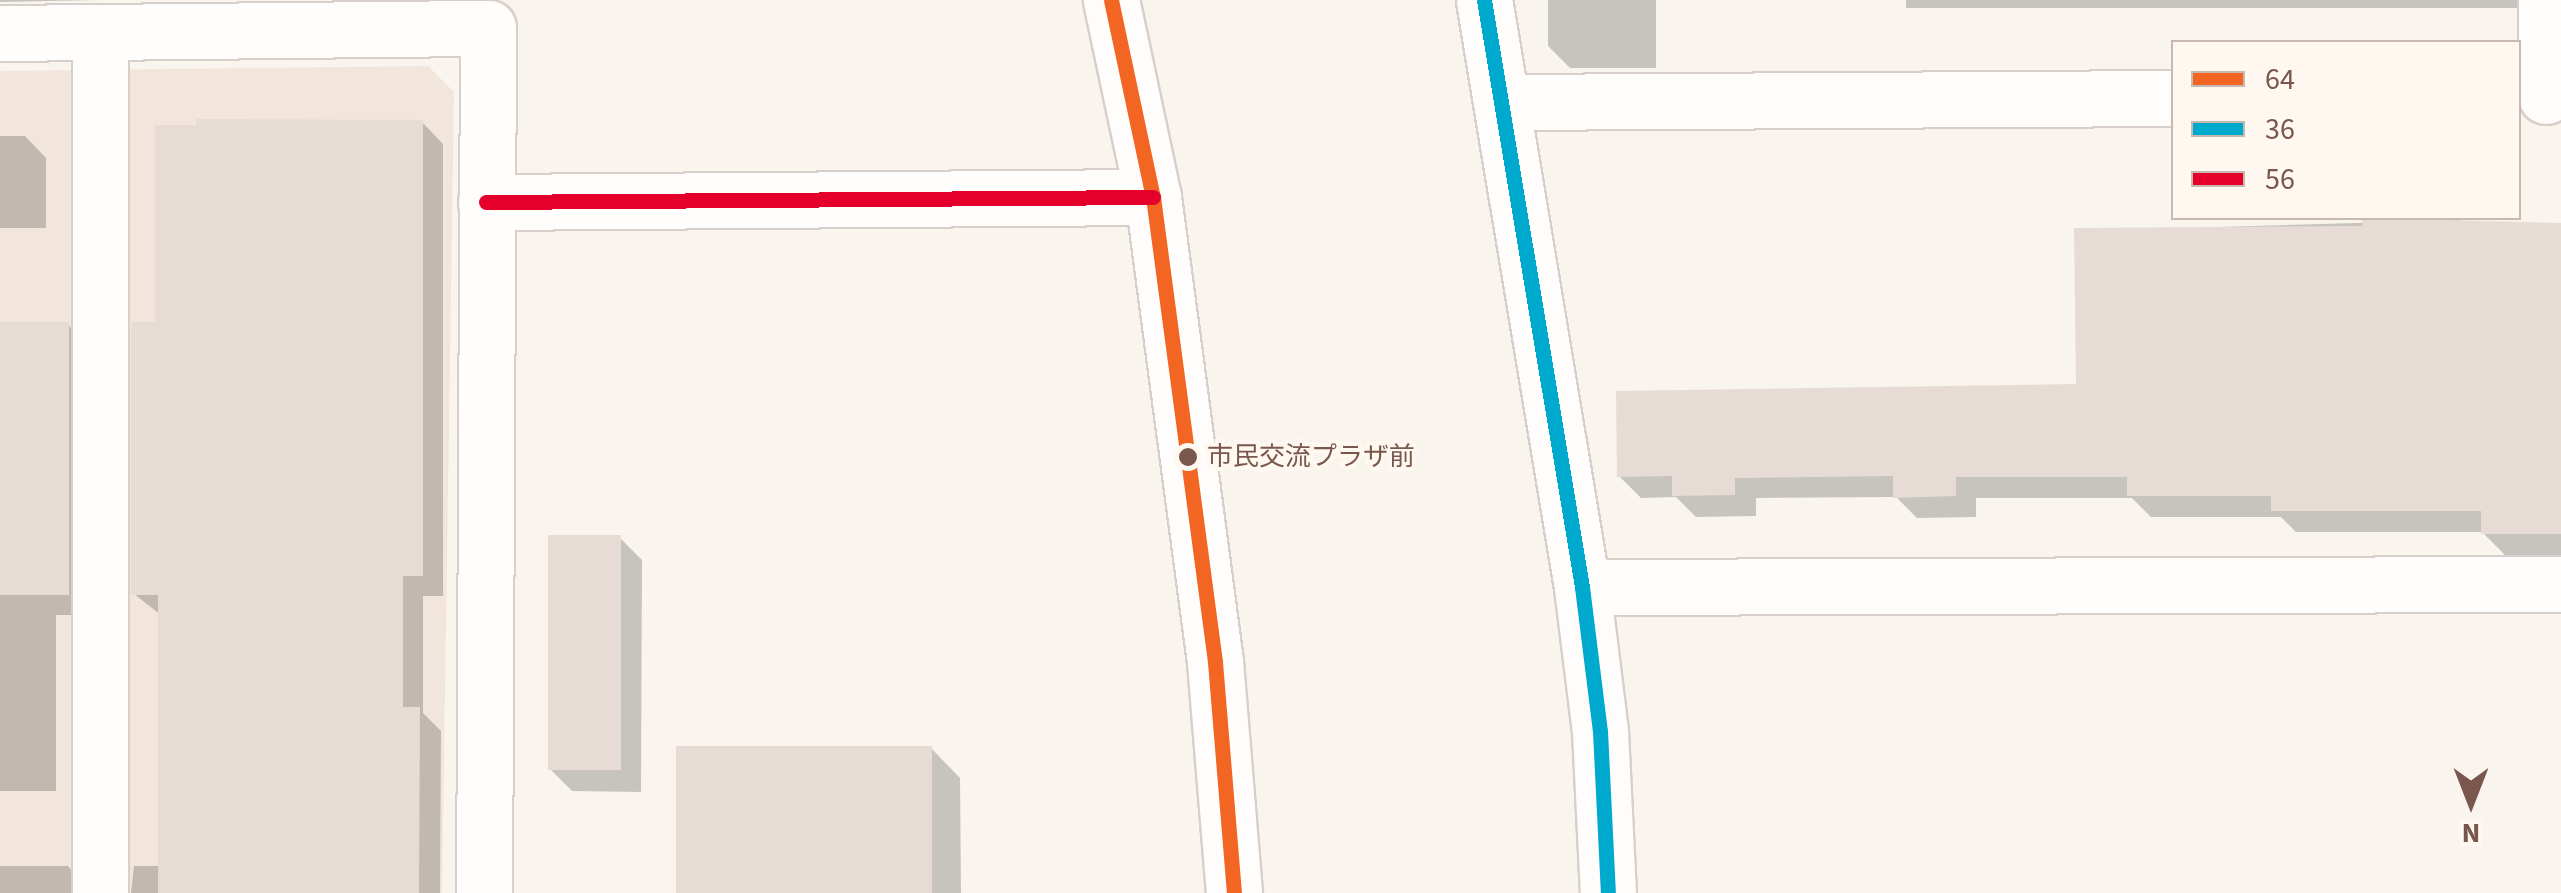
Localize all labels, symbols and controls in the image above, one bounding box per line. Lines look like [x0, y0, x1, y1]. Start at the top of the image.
legend [2171, 40, 2521, 220]
text: 64 [2265, 58, 2295, 101]
text: 36 [2265, 108, 2295, 151]
text: 56 [2265, 158, 2295, 201]
place label: 市民交流プラザ前 [1207, 441, 1415, 473]
marker: 市民交流プラザ前 [1178, 447, 1198, 467]
north arrow [2421, 753, 2521, 853]
text: N [2462, 813, 2480, 853]

